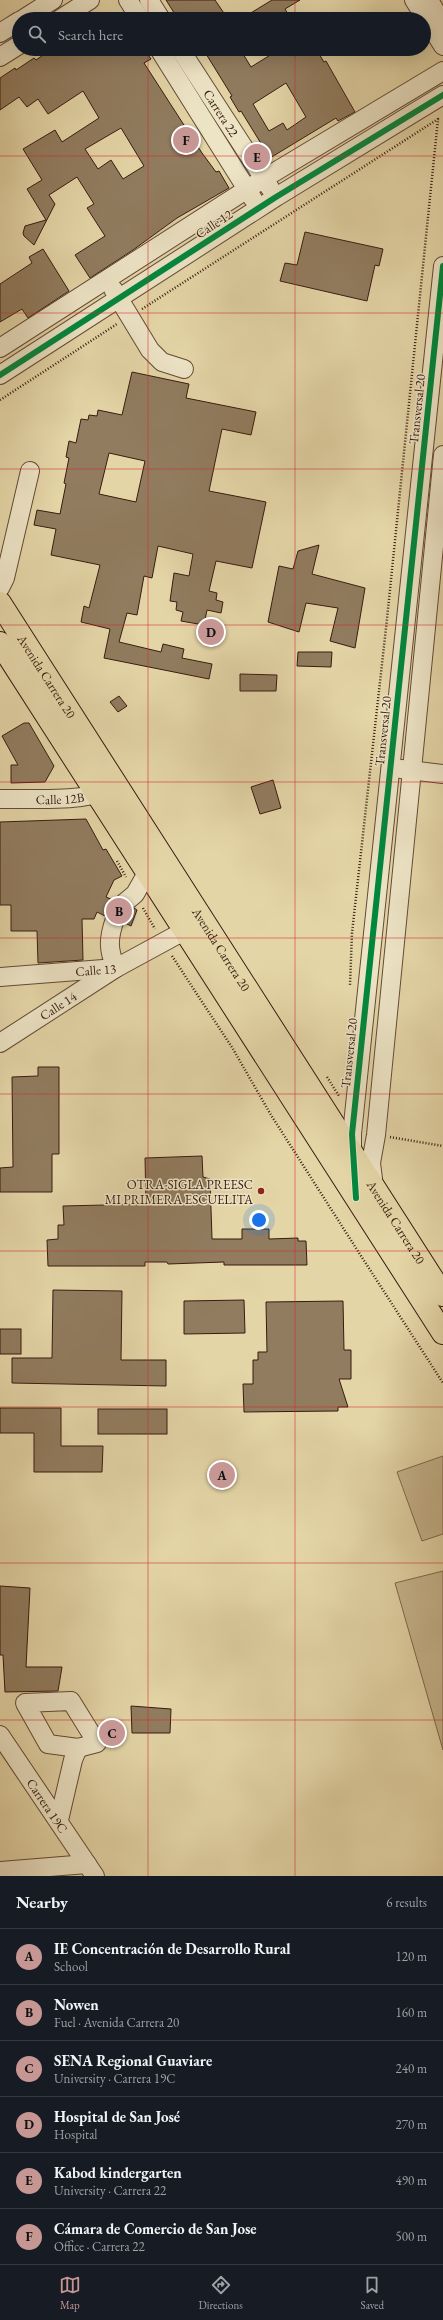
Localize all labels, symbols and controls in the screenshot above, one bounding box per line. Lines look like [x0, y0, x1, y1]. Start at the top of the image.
search box [12, 12, 431, 56]
icon: search [26, 23, 48, 45]
text: Search here [58, 25, 123, 44]
street label: Carrera 22 [200, 86, 243, 140]
pin: F [173, 125, 199, 155]
pin: E [244, 142, 270, 172]
street label: Calle 12 [192, 205, 236, 242]
street label: Transversal 20 [405, 373, 429, 445]
pin: D [198, 617, 224, 647]
street label: Avenida Carrera 20 [13, 630, 80, 721]
street label: Transversal 20 [371, 695, 395, 767]
street label: Calle 12B [36, 788, 86, 808]
pin: B [106, 896, 132, 926]
street label: Avenida Carrera 20 [188, 903, 255, 994]
street label: Calle 13 [75, 960, 117, 980]
street label: Calle 14 [36, 987, 80, 1024]
street label: Transversal 20 [337, 1017, 361, 1089]
place label: OTRA-SIGLA PREESC MI PRIMERA ESCUELITA [105, 1176, 254, 1208]
street label: Avenida Carrera 20 [363, 1176, 429, 1267]
marker: OTRA-SIGLA PREESC MI PRIMERA ESCUELITA [256, 1186, 266, 1196]
your location [249, 1210, 269, 1230]
pin: A [209, 1460, 235, 1490]
pin: C [99, 1718, 125, 1748]
street label: Carrera 19C [23, 1775, 72, 1836]
text: Nearby [16, 1891, 68, 1913]
text: 6 results [386, 1894, 427, 1911]
text: IE Concentración de Desarrollo Rural [54, 1939, 291, 1958]
text: A [24, 1948, 34, 1965]
text: 120 m [396, 1948, 427, 1965]
text: School [54, 1958, 88, 1975]
text: Nowen [54, 1995, 99, 2014]
text: B [25, 2004, 33, 2021]
text: 160 m [396, 2004, 427, 2021]
text: Fuel · Avenida Carrera 20 [54, 2014, 179, 2031]
text: SENA Regional Guaviare [54, 2051, 212, 2070]
text: C [24, 2060, 34, 2077]
text: 240 m [396, 2060, 427, 2077]
text: University · Carrera 19C [54, 2070, 175, 2087]
text: Hospital de San José [54, 2107, 180, 2126]
text: D [24, 2116, 34, 2133]
text: 270 m [396, 2116, 427, 2133]
text: Hospital [54, 2126, 98, 2143]
text: Kabod kindergarten [54, 2163, 182, 2182]
text: E [25, 2172, 33, 2189]
text: 490 m [396, 2172, 427, 2189]
text: University · Carrera 22 [54, 2182, 166, 2199]
text: Cámara de Comercio de San Jose [54, 2219, 257, 2238]
text: F [25, 2228, 33, 2245]
text: 500 m [396, 2228, 427, 2245]
text: Office · Carrera 22 [54, 2238, 145, 2255]
tab: Map [59, 2274, 81, 2312]
tab: Directions [199, 2274, 243, 2312]
tab: Saved [361, 2274, 384, 2312]

